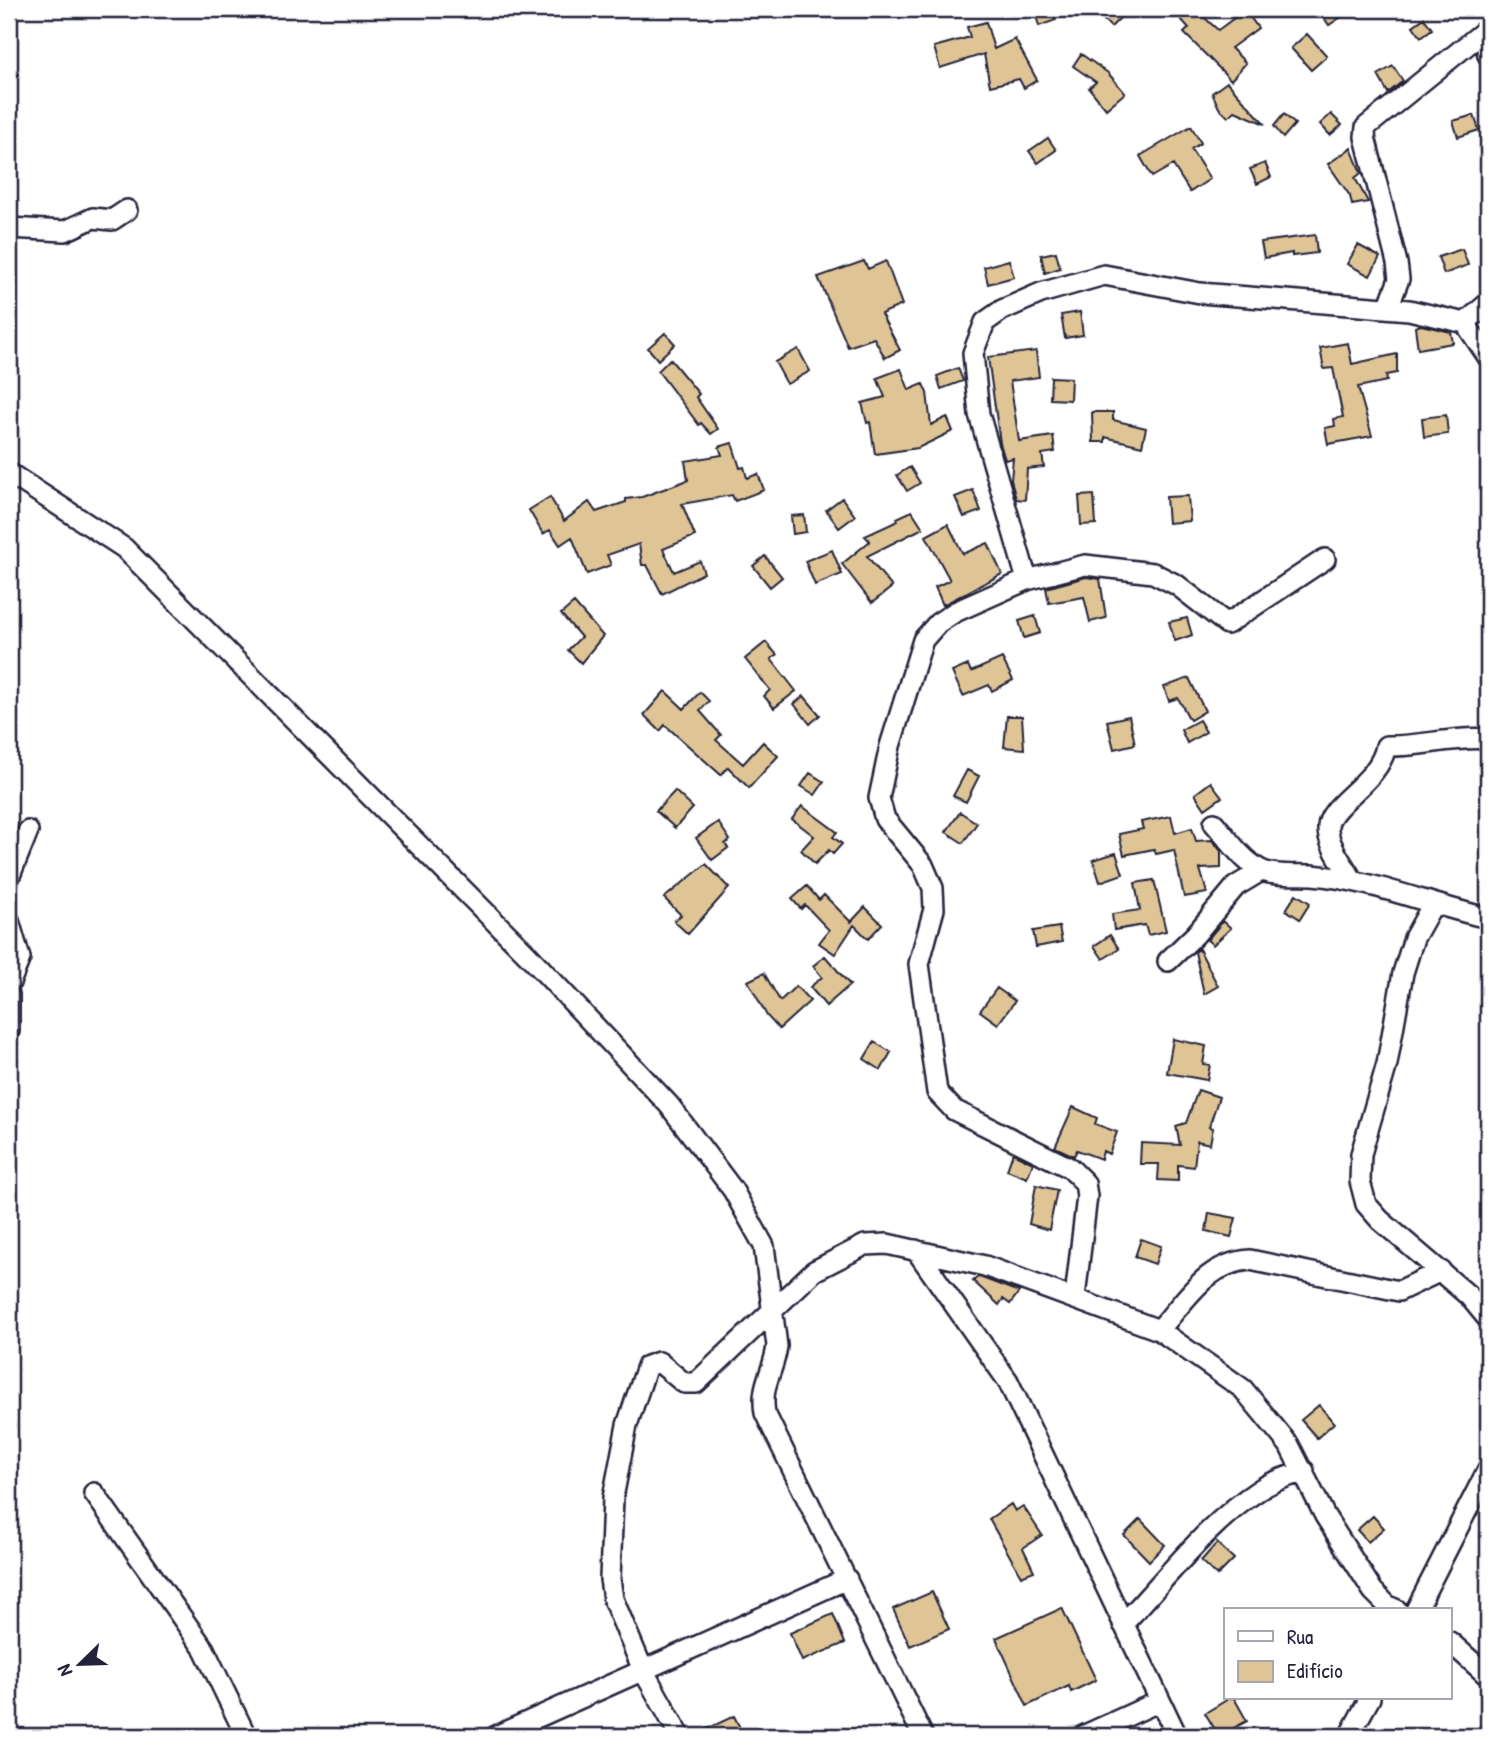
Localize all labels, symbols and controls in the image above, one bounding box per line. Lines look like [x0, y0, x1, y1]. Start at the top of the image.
legend [1224, 1608, 1452, 1700]
text: Rua [1287, 1622, 1313, 1651]
north arrow [46, 1630, 116, 1700]
text: Edifício [1287, 1656, 1343, 1685]
text: N [50, 1661, 78, 1680]

